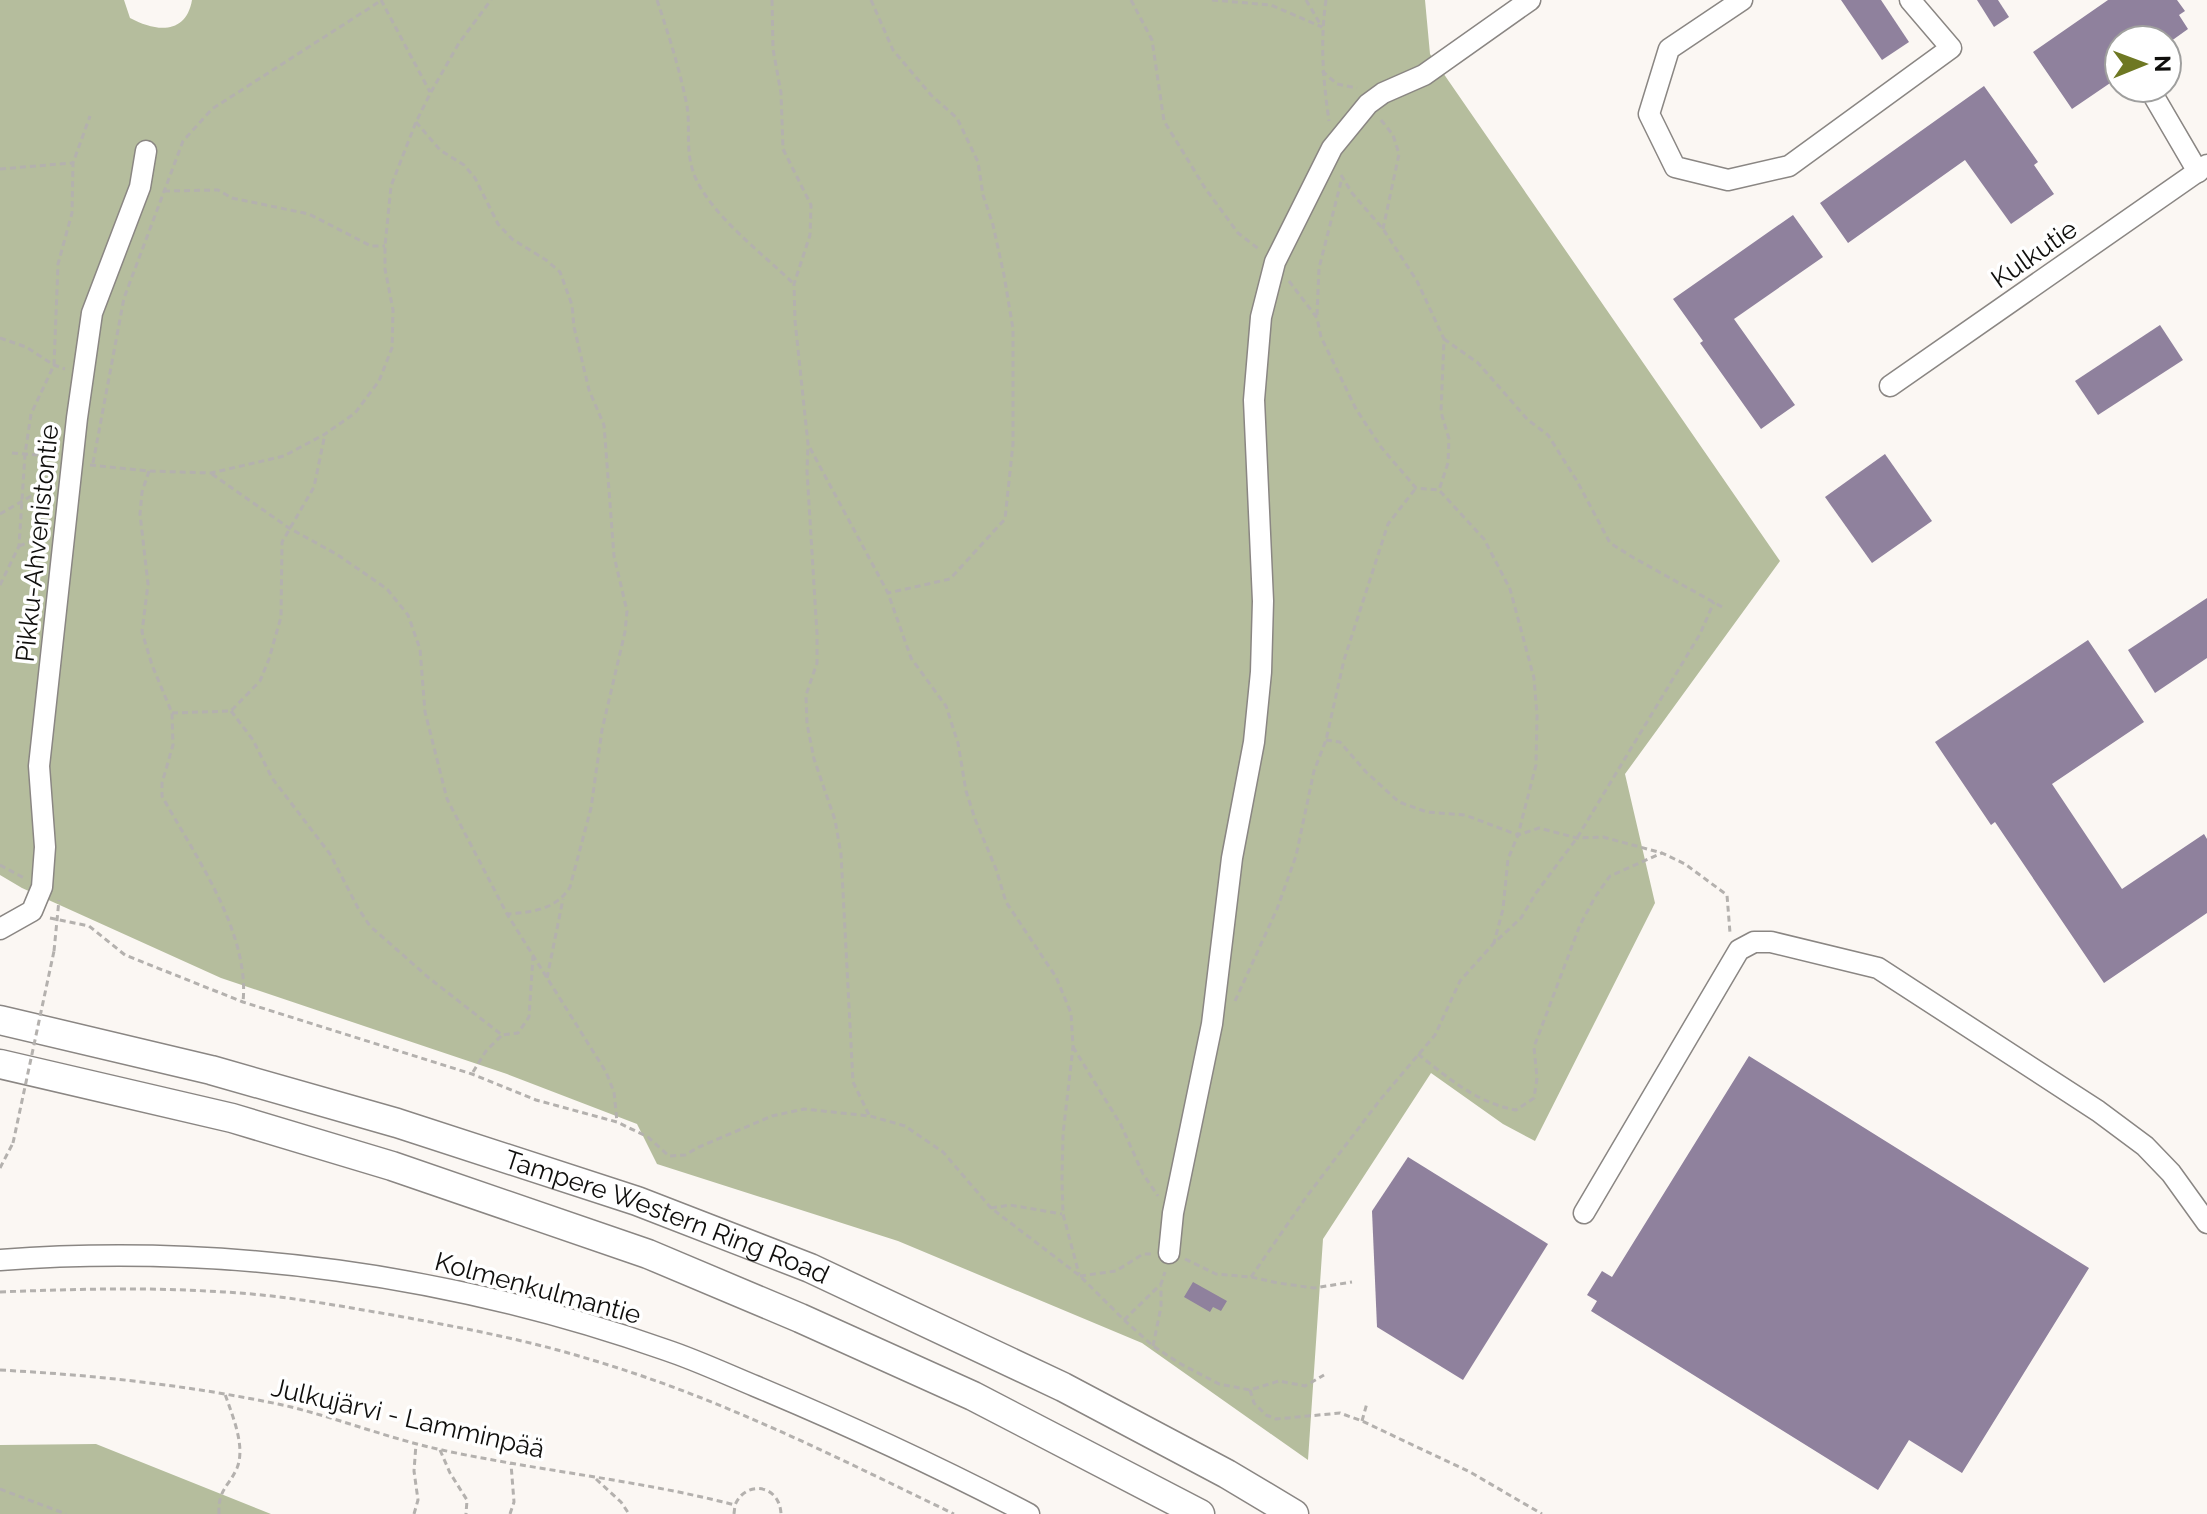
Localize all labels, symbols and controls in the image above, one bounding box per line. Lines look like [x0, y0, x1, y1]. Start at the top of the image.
north arrow [2103, 24, 2183, 104]
text: N [2150, 55, 2176, 72]
street label: Kulkutie [1985, 214, 2083, 294]
street label: Pikku-Ahvenistontie [10, 423, 64, 663]
street label: Tampere Western Ring Road [501, 1144, 834, 1290]
street label: Kolmenkulmantie [432, 1246, 644, 1330]
street label: Julkujärvi - Lamminpää [269, 1372, 547, 1464]

